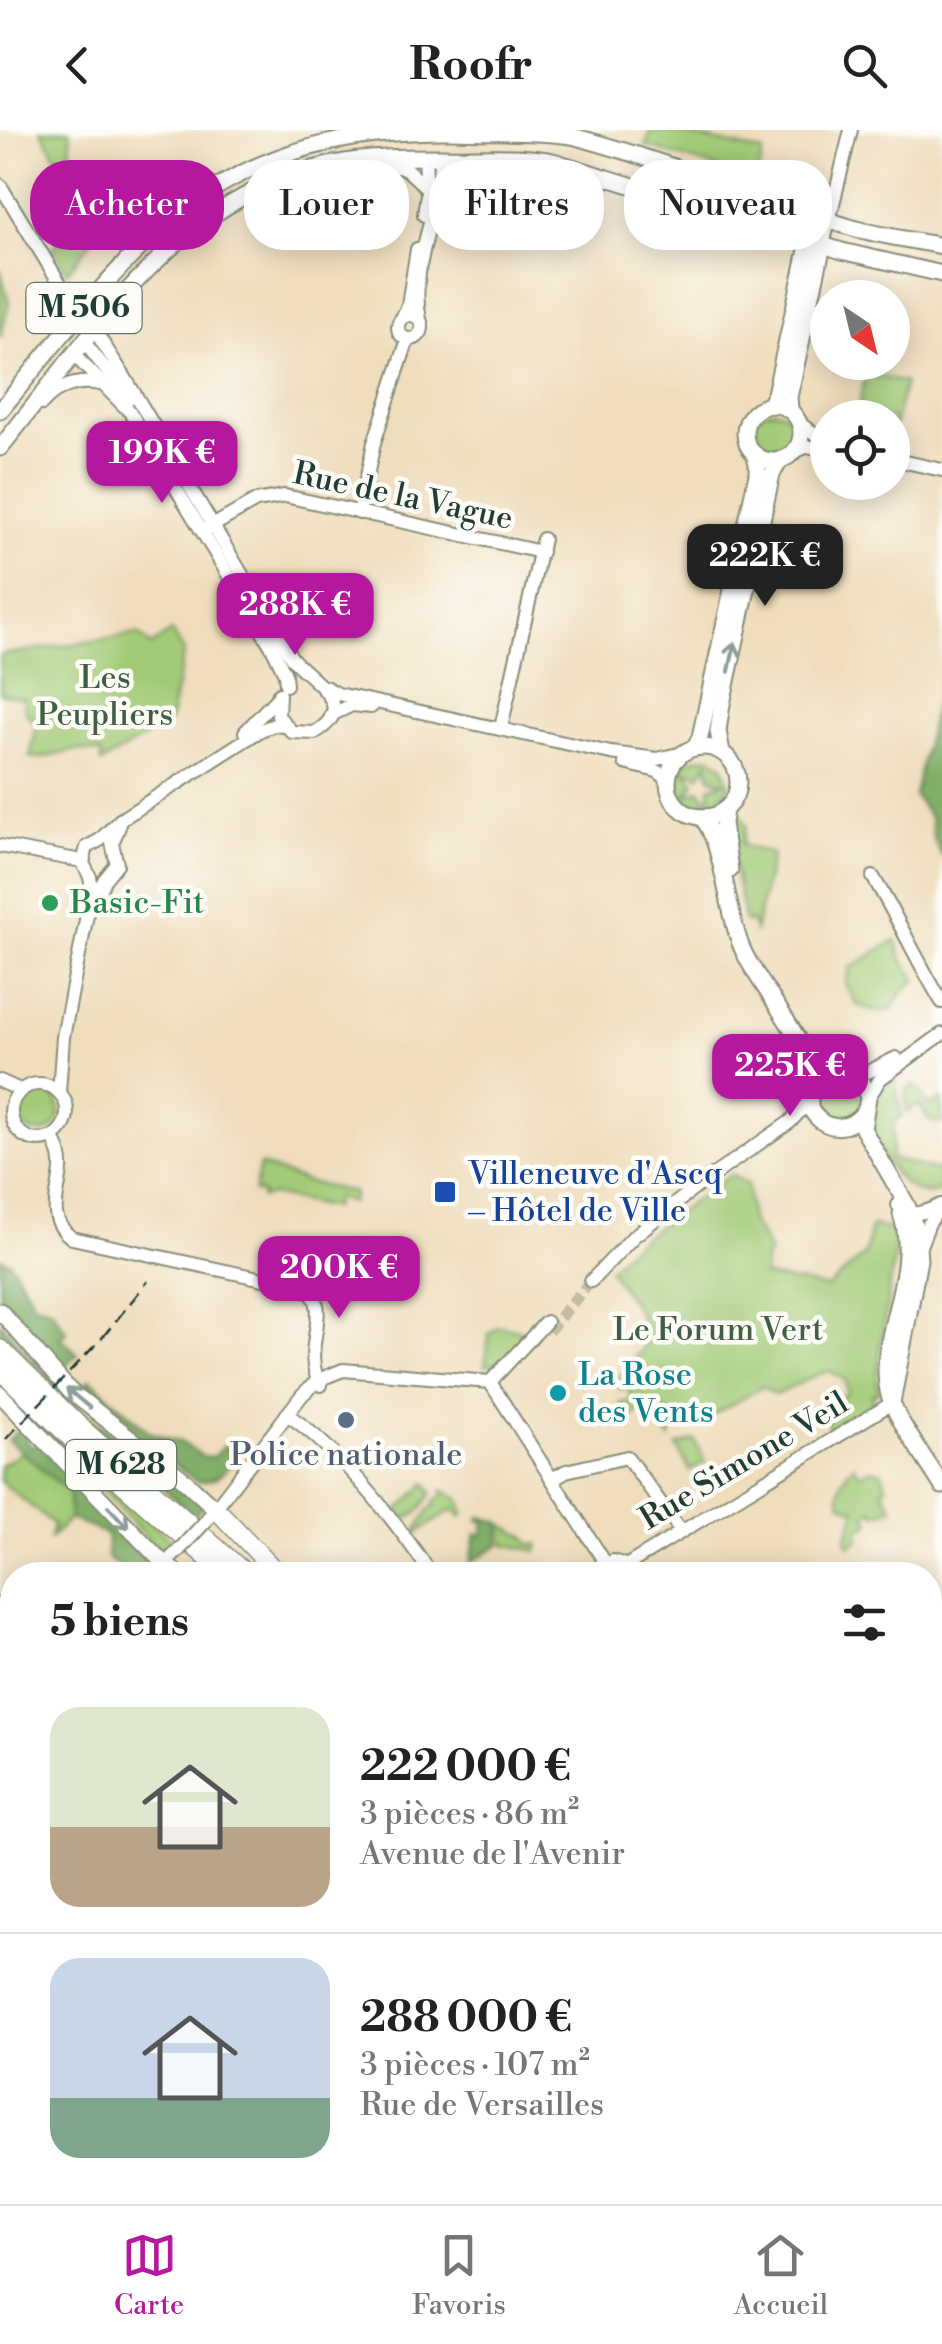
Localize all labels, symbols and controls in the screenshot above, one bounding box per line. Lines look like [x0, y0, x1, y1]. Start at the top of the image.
text: Roofr [409, 37, 533, 94]
icon: back [50, 38, 105, 93]
icon: search [837, 38, 892, 93]
chip: Acheter [30, 160, 224, 250]
chip: Louer [244, 160, 409, 250]
chip: Filtres [429, 160, 604, 250]
chip: Nouveau [624, 160, 832, 250]
north arrow [810, 280, 910, 380]
map controls [810, 280, 910, 500]
road number: M 506 [27, 283, 142, 333]
button: locate [810, 400, 910, 500]
pin: 199K € [81, 421, 243, 506]
text: 199K € [108, 433, 216, 473]
street label: Rue de la Vague [289, 453, 517, 539]
pin: 222K € [684, 524, 846, 609]
text: 222K € [709, 536, 821, 576]
pin: 288K € [214, 573, 376, 658]
text: 288K € [239, 585, 351, 625]
one-way arrow [724, 641, 742, 673]
park label: Les Peupliers [37, 658, 173, 735]
place label: Basic-Fit [69, 883, 204, 923]
marker: Basic-Fit [39, 892, 61, 914]
pin: 225K € [709, 1034, 871, 1119]
text: 225K € [734, 1046, 846, 1086]
place label: Villeneuve d'Ascq – Hôtel de Ville [467, 1154, 723, 1231]
marker: Villeneuve d'Ascq – Hôtel de Ville [432, 1179, 458, 1205]
pin: 200K € [258, 1236, 420, 1321]
text: 200K € [280, 1248, 398, 1288]
park label: Le Forum Vert [613, 1310, 823, 1350]
place label: La Rose des Vents [578, 1355, 714, 1432]
marker: La Rose des Vents [547, 1382, 569, 1404]
street label: Rue Simone Veil [632, 1383, 856, 1539]
one-way arrow [66, 1387, 92, 1409]
marker: Police nationale [335, 1409, 357, 1431]
place label: Police nationale [230, 1435, 462, 1475]
road number: M 628 [66, 1440, 176, 1490]
one-way arrow [106, 1504, 130, 1528]
icon: filters [837, 1595, 892, 1650]
text: 5 biens [50, 1596, 189, 1649]
text: 222 000 € [360, 1741, 571, 1794]
icon: home [130, 1747, 250, 1867]
text: 3 pièces · 86 m² [360, 1794, 579, 1834]
text: Avenue de l'Avenir [360, 1834, 625, 1874]
text: 288 000 € [360, 1992, 572, 2045]
icon: home [130, 1998, 250, 2118]
text: 3 pièces · 107 m² [360, 2045, 590, 2085]
text: Rue de Versailles [360, 2085, 604, 2125]
tab: Carte [114, 2228, 184, 2323]
tab: Favoris [412, 2228, 506, 2323]
tab: Accueil [734, 2228, 828, 2323]

